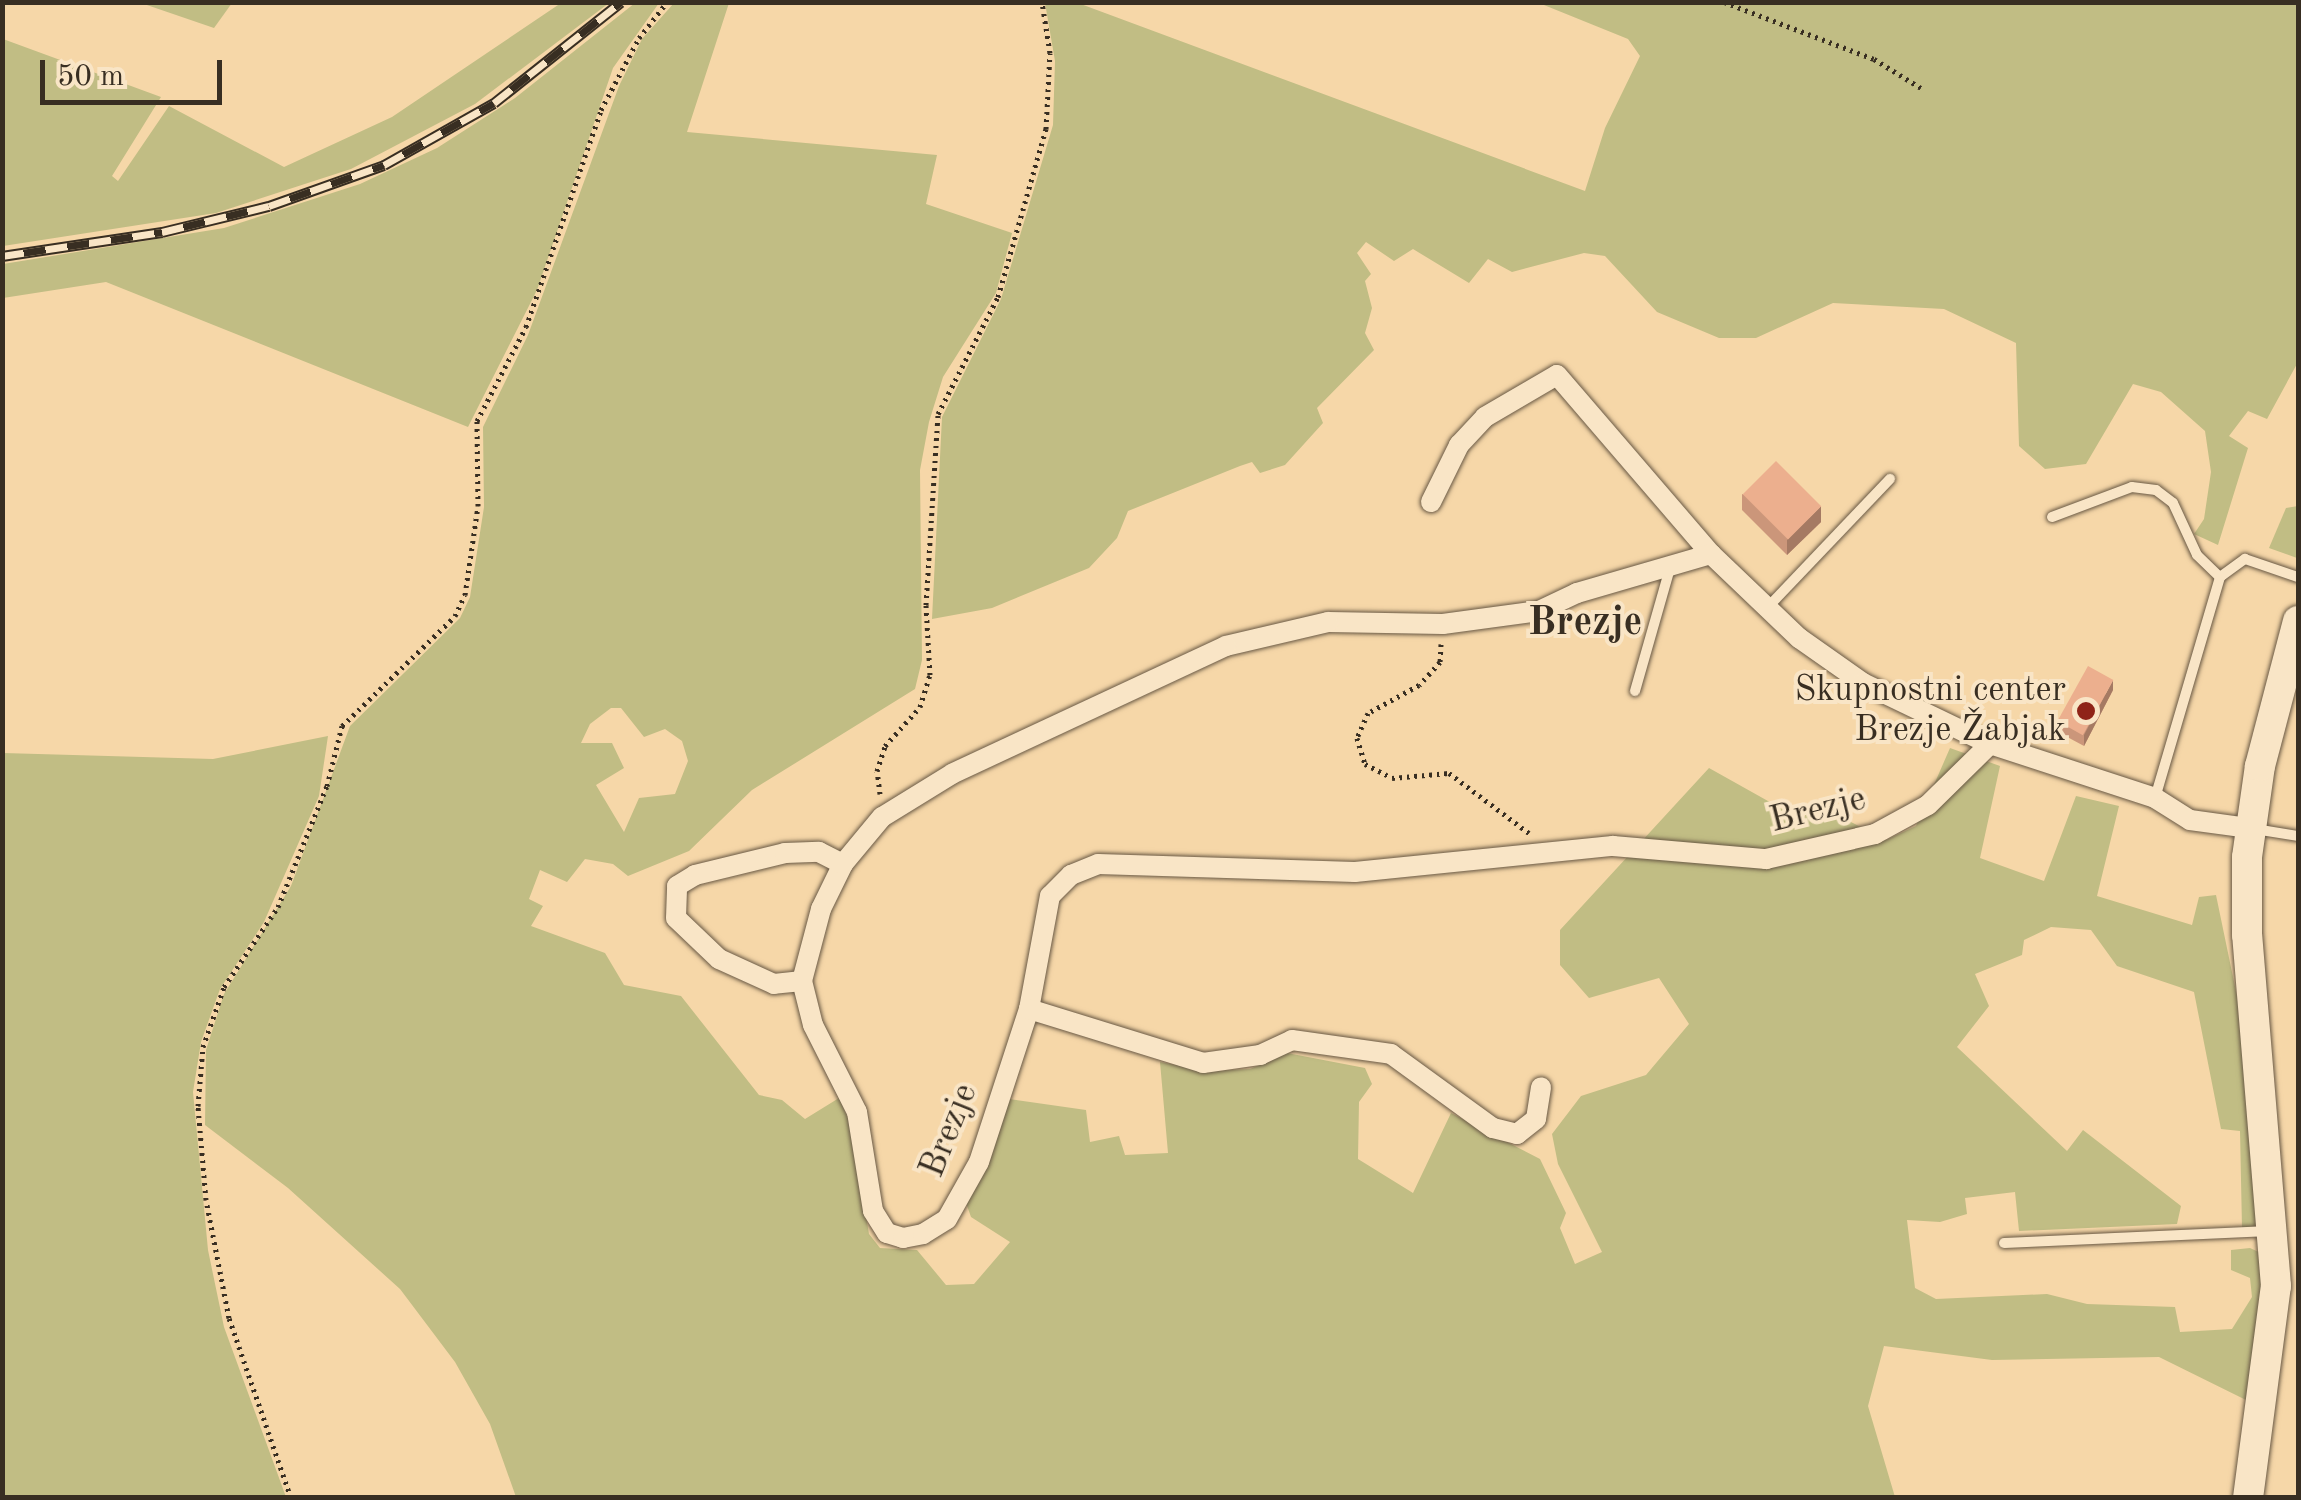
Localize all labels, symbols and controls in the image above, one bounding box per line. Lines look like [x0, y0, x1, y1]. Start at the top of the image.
scale bar [45, 40, 228, 102]
text: 50 m [57, 62, 124, 92]
district label: Brezje [1528, 600, 1642, 648]
place label: Skupnostni center Brezje Žabjak [1794, 670, 2066, 752]
marker: Skupnostni center Brezje Žabjak [2075, 700, 2097, 722]
street label: Brezje [1766, 779, 1870, 843]
street label: Brezje [912, 1078, 988, 1184]

